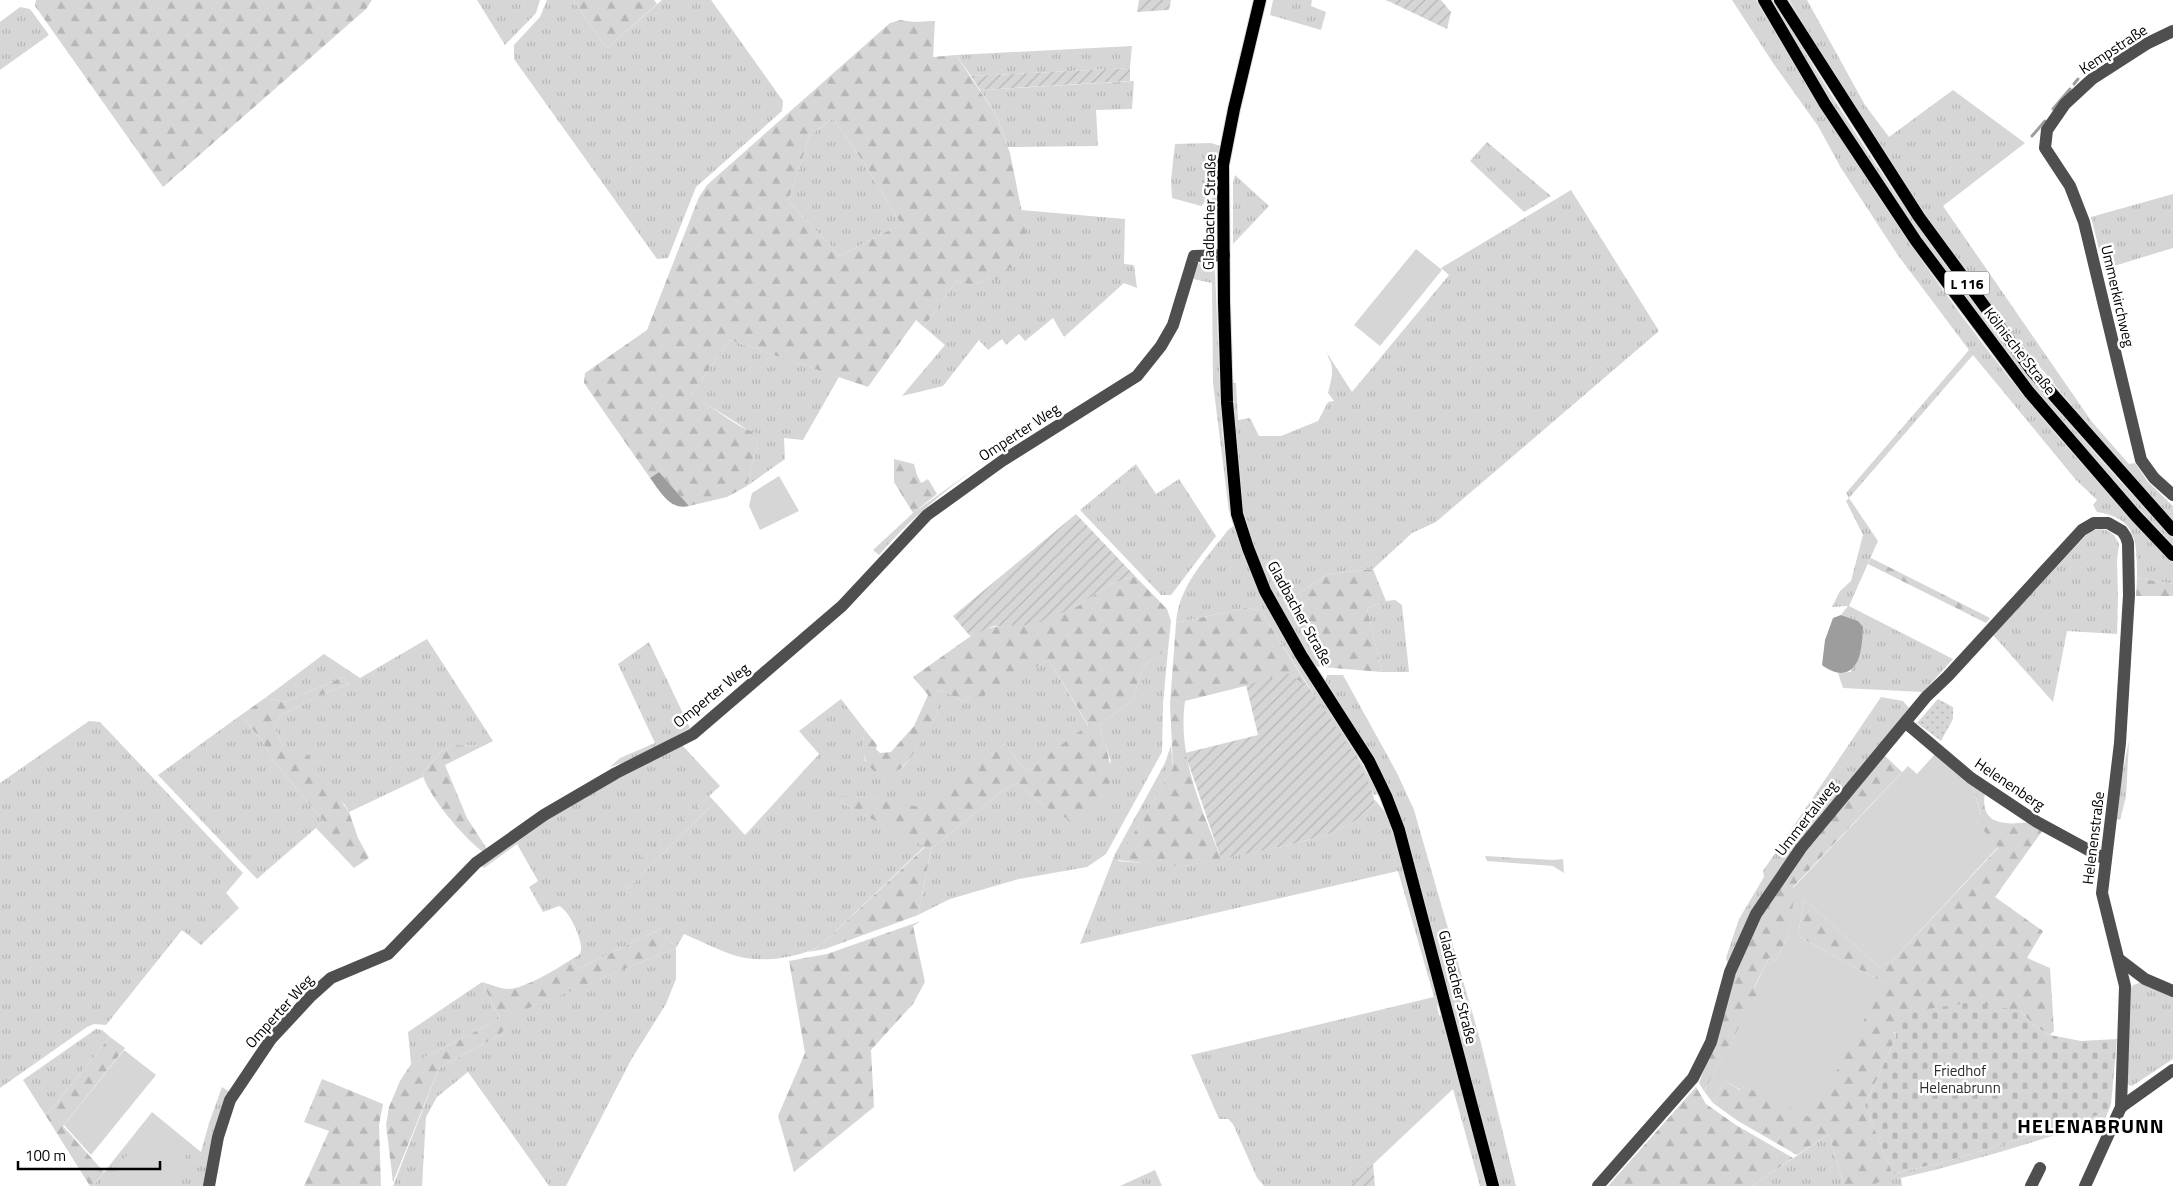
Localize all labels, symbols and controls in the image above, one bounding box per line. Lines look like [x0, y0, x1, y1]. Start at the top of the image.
street label: Kempstraße [2074, 18, 2152, 80]
street label: Gladbacher Straße [1196, 154, 1222, 270]
street label: Ummerkirchweg [2095, 243, 2141, 350]
road number: L 116 [1944, 272, 1990, 294]
street label: Kölnische Straße [1978, 302, 2062, 400]
street label: Omperter Weg [974, 397, 1064, 467]
street label: Gladbacher Straße [1262, 557, 1338, 669]
street label: Omperter Weg [668, 657, 754, 733]
street label: Helenenberg [1970, 752, 2050, 816]
street label: Ummertalweg [1769, 775, 1843, 861]
street label: Helenenstraße [2076, 790, 2110, 886]
street label: Gladbacher Straße [1433, 928, 1483, 1046]
street label: Omperter Weg [239, 969, 319, 1053]
park label: Friedhof Helenabrunn [1919, 1059, 2001, 1099]
district label: HELENABRUNN [2017, 1110, 2165, 1141]
scale bar [18, 1138, 160, 1170]
text: 100 m [25, 1144, 66, 1167]

